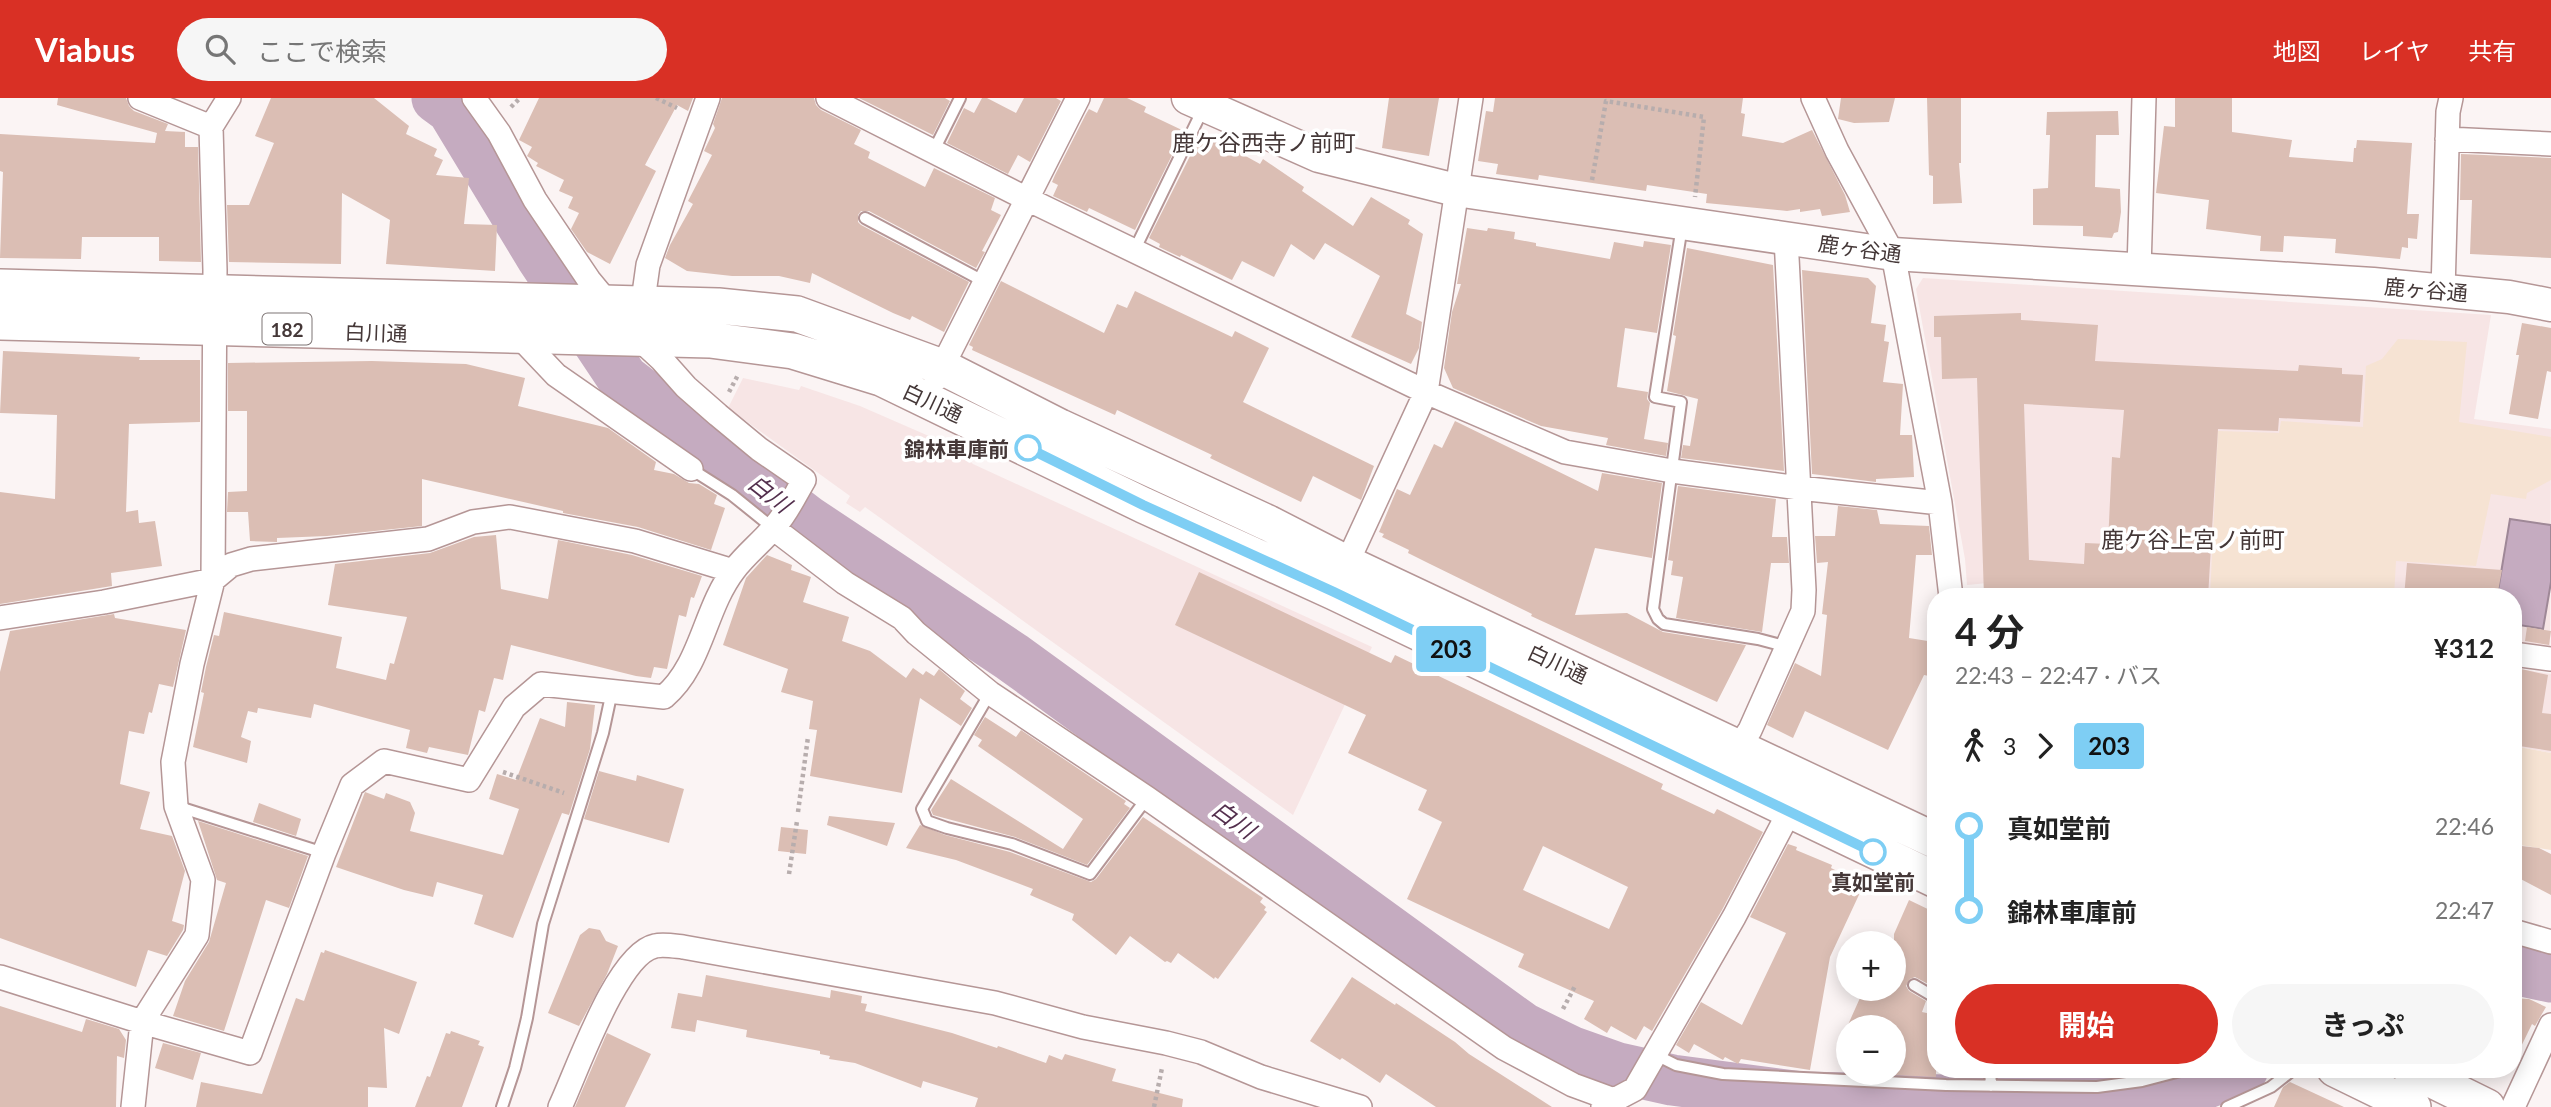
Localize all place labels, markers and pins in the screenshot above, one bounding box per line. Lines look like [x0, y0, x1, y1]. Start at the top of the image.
marker: 錦林車庫前 [1015, 435, 1041, 461]
place label: 錦林車庫前 [904, 436, 1009, 461]
marker: 真如堂前 [1860, 839, 1886, 865]
place label: 真如堂前 [1831, 869, 1915, 894]

